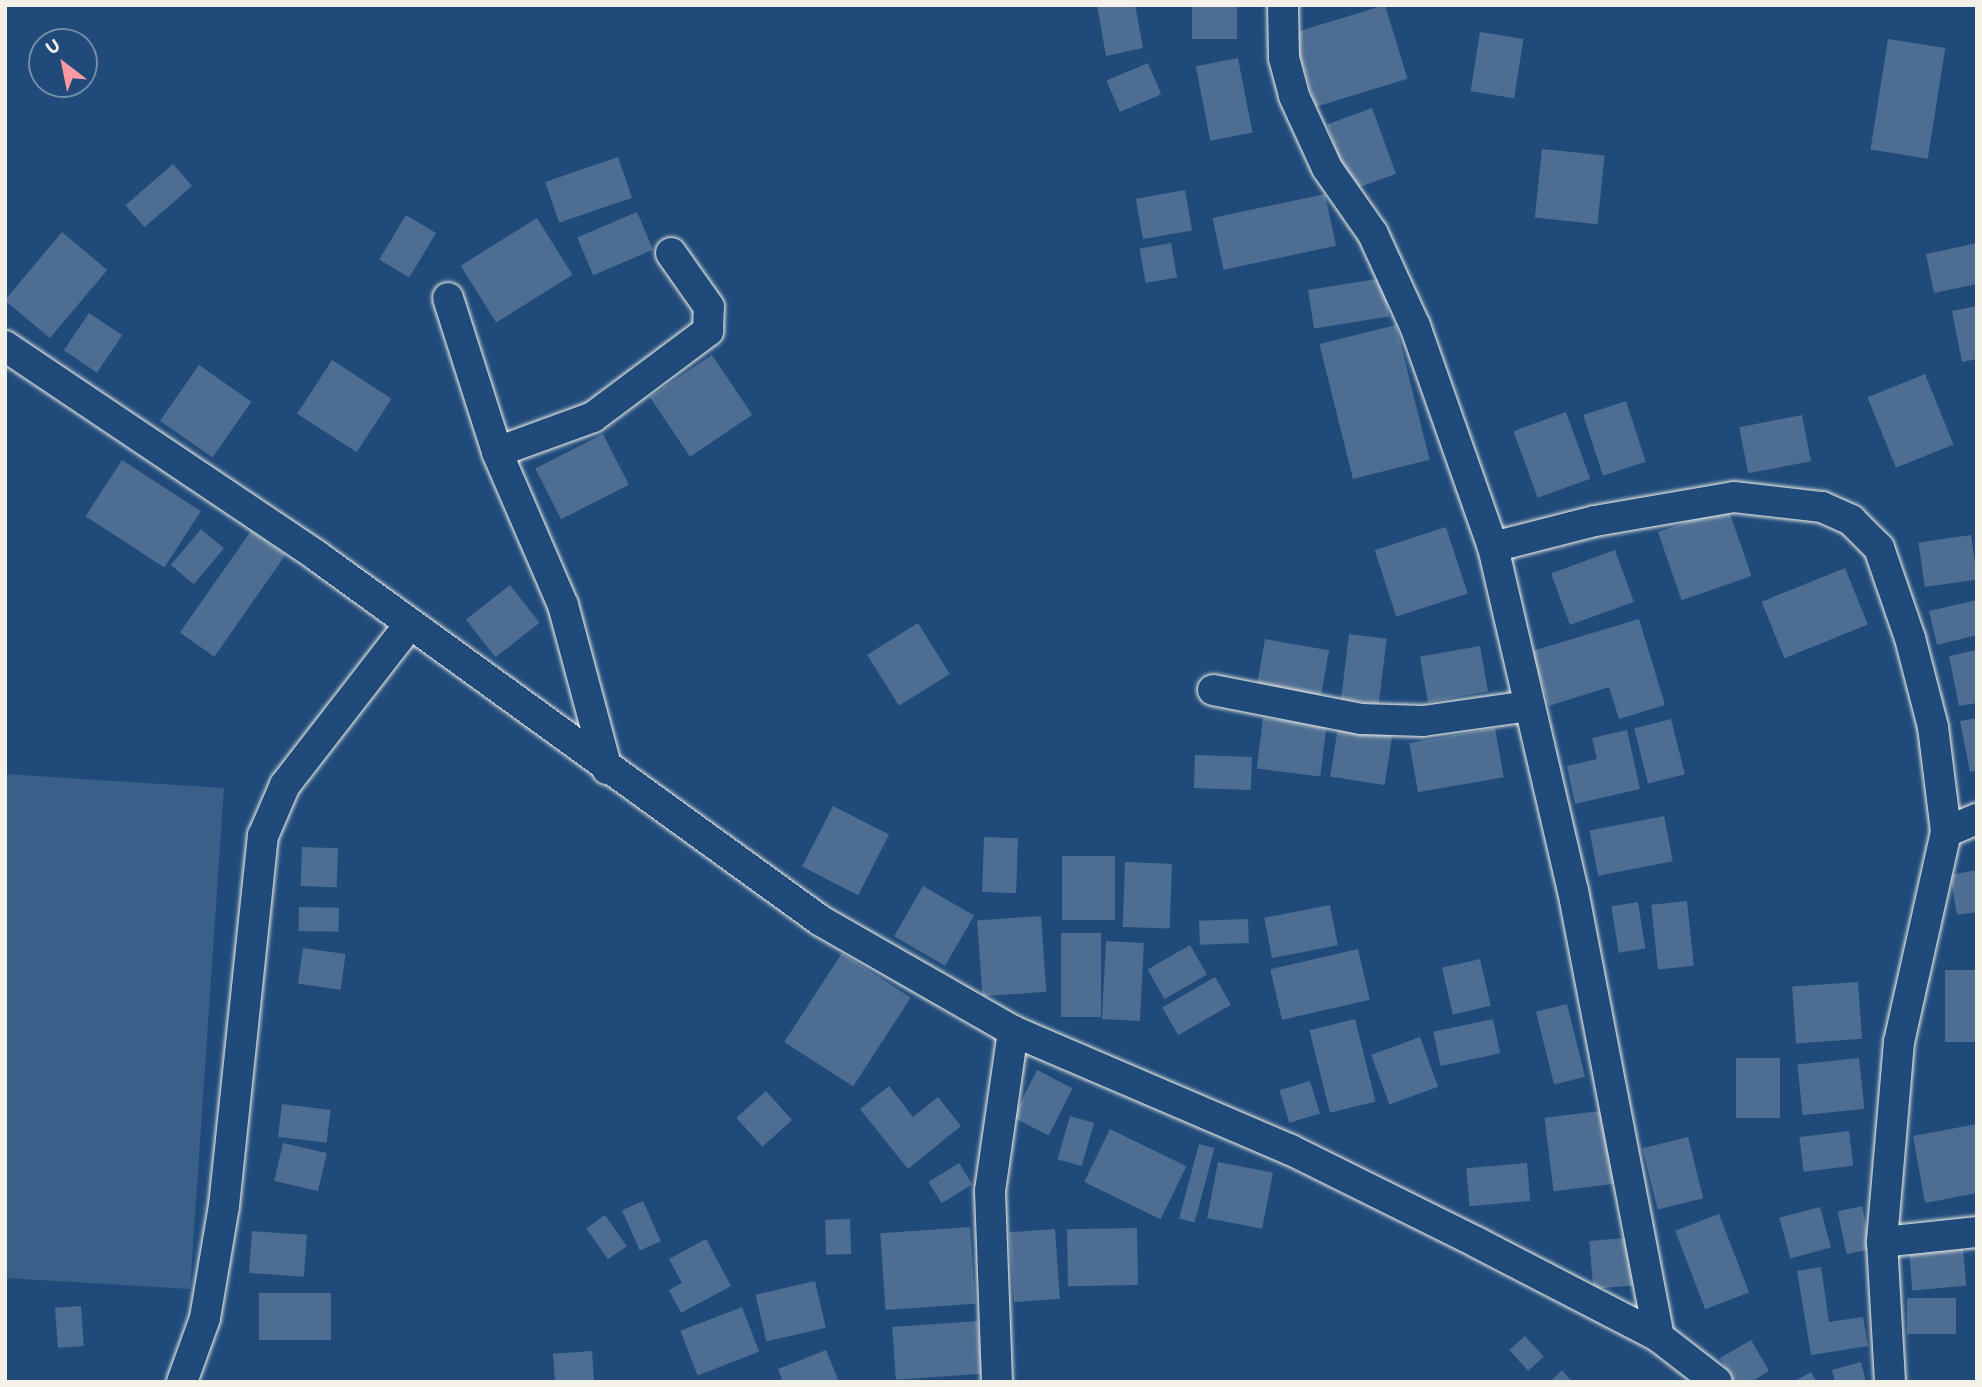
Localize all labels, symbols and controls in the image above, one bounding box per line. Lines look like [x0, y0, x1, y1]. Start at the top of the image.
north arrow [28, 28, 98, 98]
text: U [41, 33, 64, 60]

